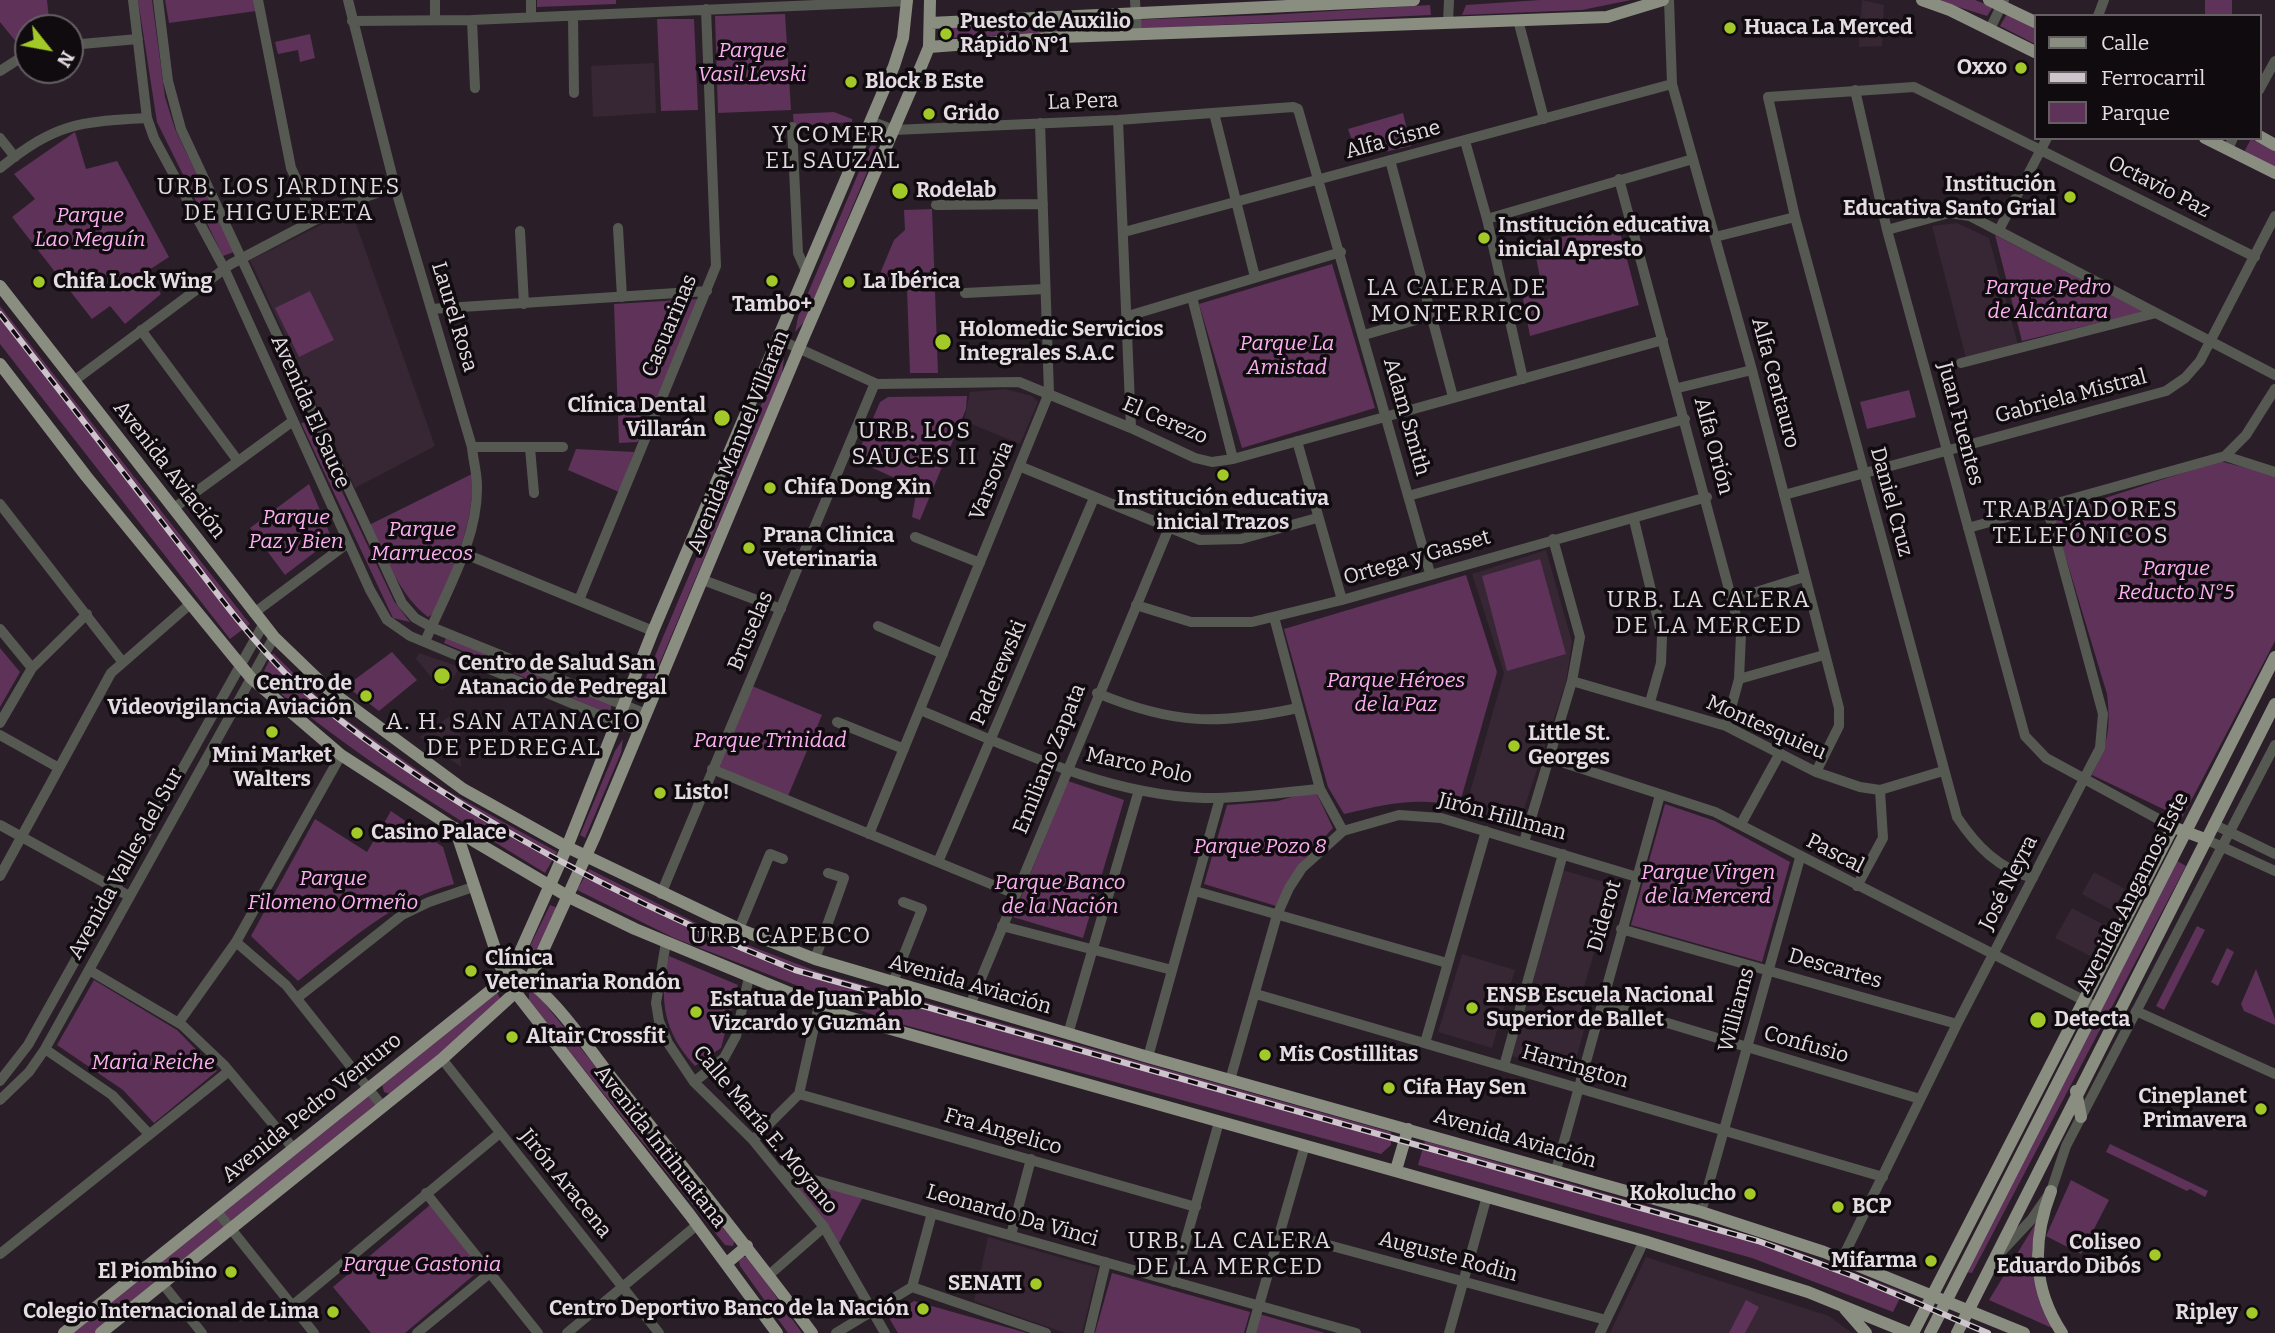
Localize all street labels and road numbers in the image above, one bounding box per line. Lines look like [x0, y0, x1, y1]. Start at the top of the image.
street label: La Pera [1047, 88, 1119, 116]
street label: Alfa Cisne [1343, 115, 1443, 165]
street label: Octavio Paz [2104, 150, 2214, 224]
street label: Laurel Rosa [425, 259, 483, 375]
street label: Casuarinas [637, 271, 703, 381]
street label: Alfa Centauro [1745, 315, 1805, 451]
street label: Avenida Manuel Villarán [683, 327, 795, 557]
street label: Avenida El Sauce [265, 331, 355, 493]
street label: Adam Smith [1377, 355, 1435, 479]
street label: Juan Fuentes [1931, 359, 1989, 489]
street label: Gabriela Mistral [1992, 365, 2150, 429]
street label: El Cerezo [1119, 392, 1211, 450]
street label: Alfa Orión [1688, 395, 1738, 497]
street label: Avenida Aviación [107, 396, 231, 544]
street label: Varsovia [965, 438, 1019, 524]
street label: Daniel Cruz [1864, 444, 1918, 560]
street label: Ortega y Gasset [1341, 525, 1493, 591]
street label: Bruselas [723, 587, 779, 675]
street label: Paderewski [966, 617, 1032, 729]
street label: Emiliano Zapata [1008, 680, 1092, 838]
street label: Montesquieu [1702, 690, 1830, 766]
street label: Marco Polo [1084, 742, 1194, 790]
street label: Avenida Valles del Sur [63, 764, 189, 964]
street label: Jirón Hillman [1435, 788, 1569, 846]
street label: Avenida Angamos Este [2071, 788, 2195, 998]
street label: Pascal [1802, 829, 1868, 879]
street label: José Neyra [1974, 831, 2044, 935]
street label: Diderot [1583, 877, 1627, 955]
street label: Descartes [1785, 944, 1885, 994]
street label: Avenida Aviación [886, 950, 1054, 1020]
street label: Williams [1714, 965, 1760, 1055]
street label: Confusio [1761, 1021, 1851, 1069]
street label: Avenida Pedro Venturo [217, 1028, 407, 1188]
street label: Harrington [1519, 1040, 1631, 1094]
street label: Calle María E. Moyano [687, 1041, 843, 1219]
street label: Avenida Intihuatana [589, 1061, 731, 1233]
street label: Fra Angelico [941, 1103, 1065, 1161]
street label: Avenida Aviación [1431, 1104, 1599, 1174]
street label: Jirón Aracena [513, 1124, 617, 1244]
street label: Leonardo Da Vinci [923, 1179, 1101, 1253]
street label: Auguste Rodin [1376, 1226, 1520, 1288]

